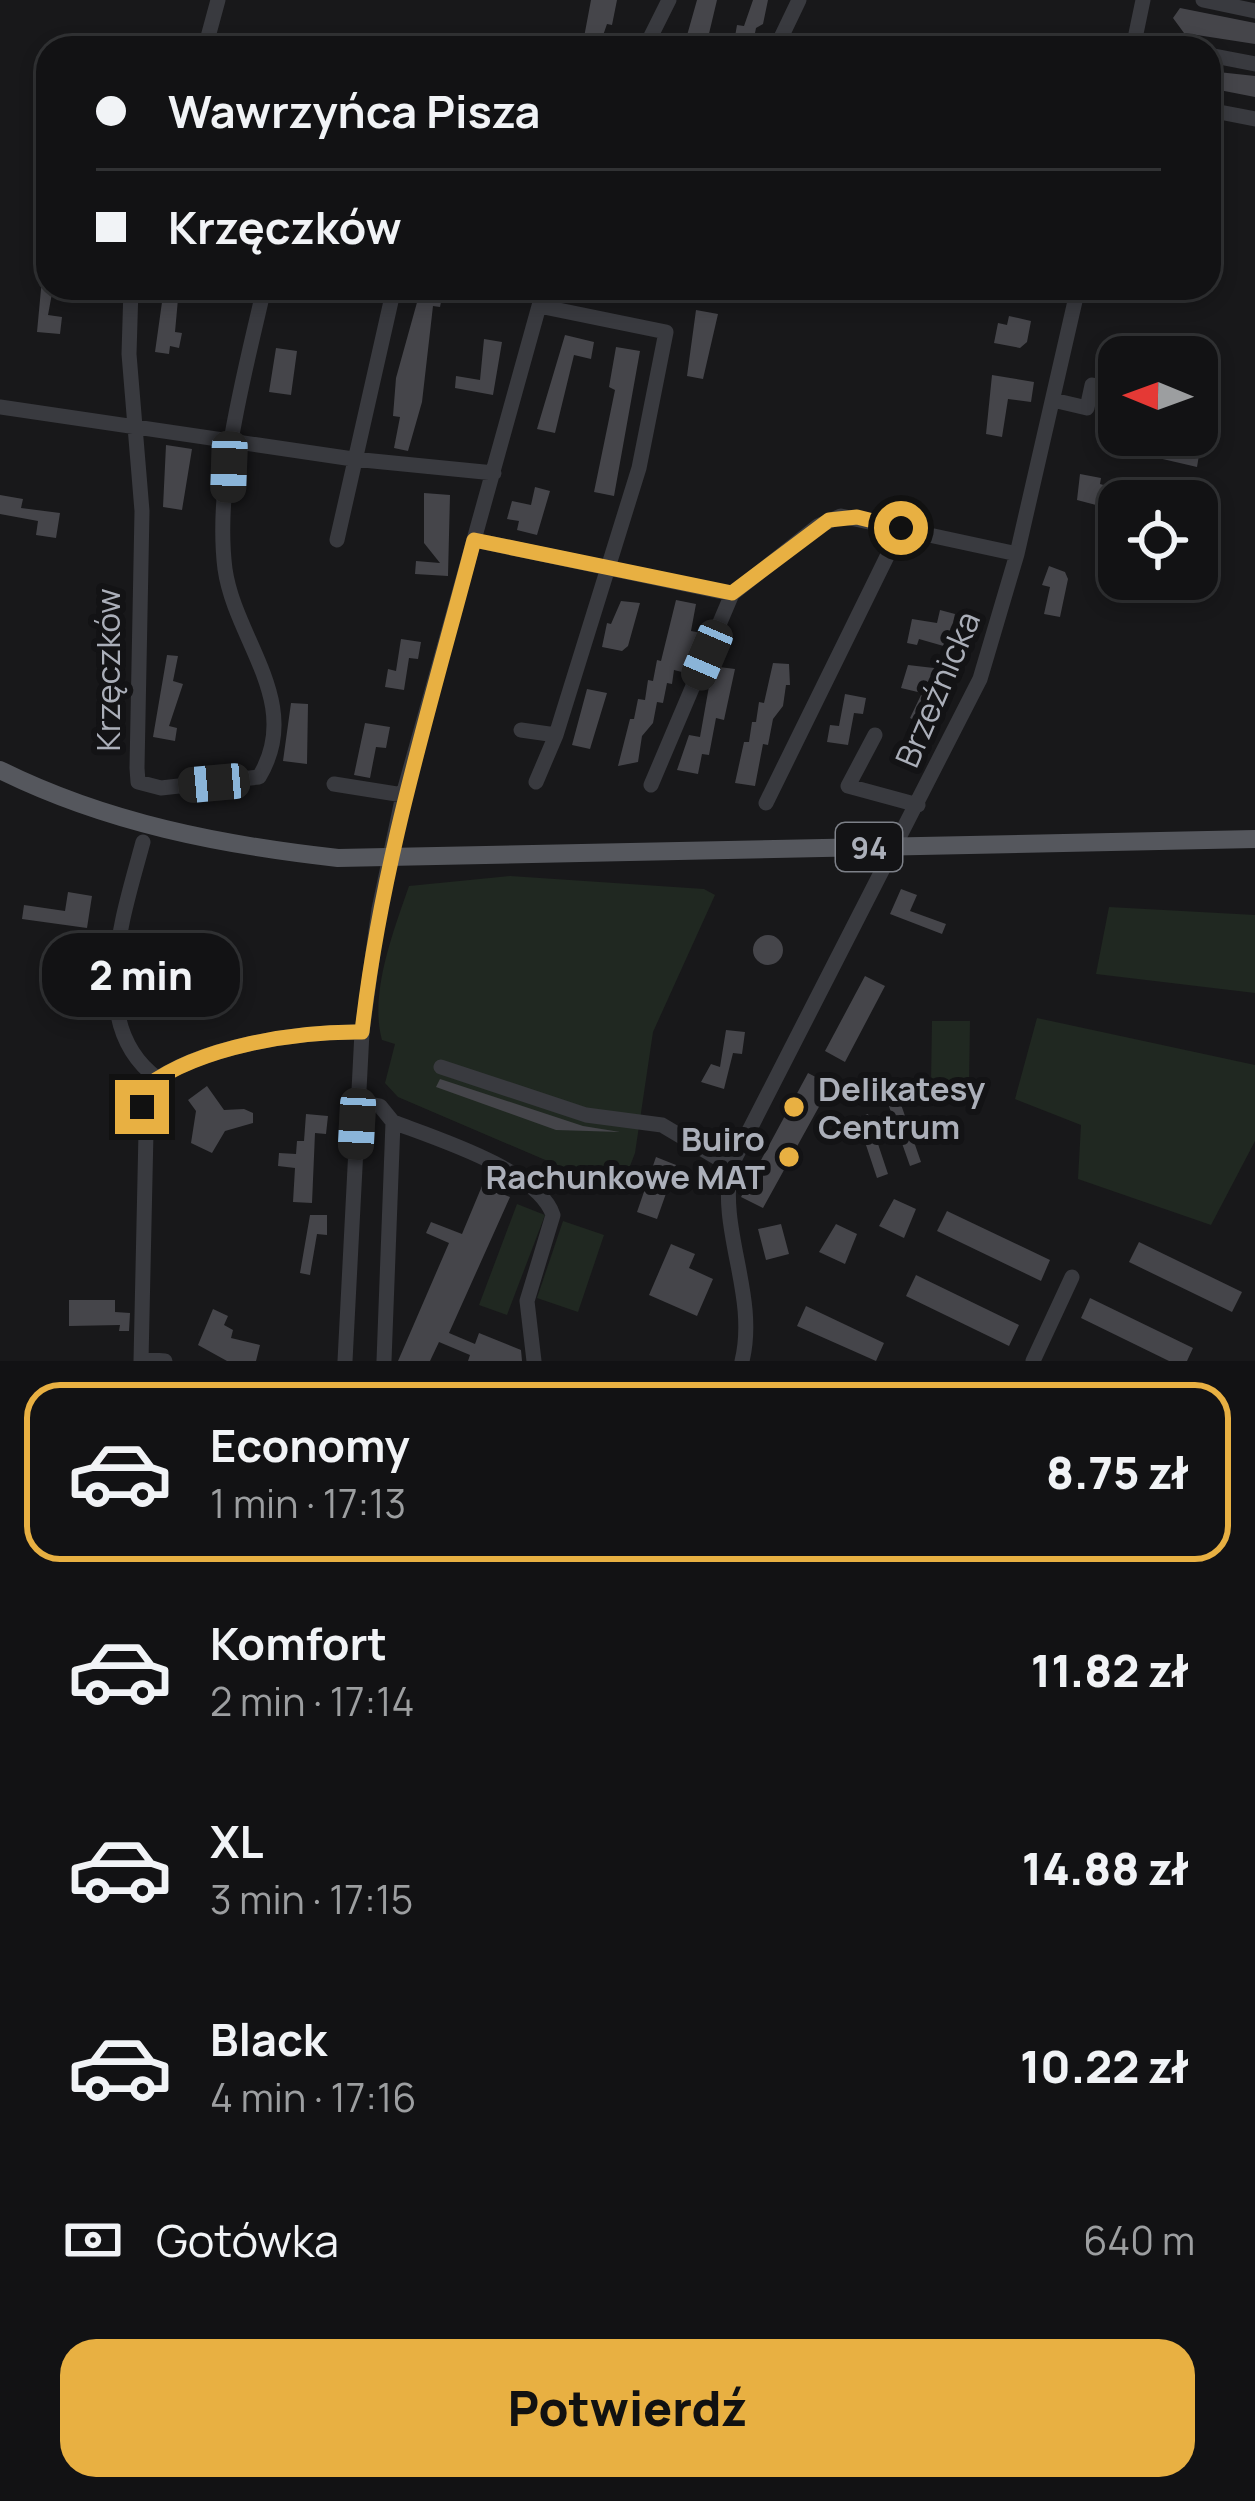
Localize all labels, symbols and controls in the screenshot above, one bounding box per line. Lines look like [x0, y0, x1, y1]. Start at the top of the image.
text: Wawrzyńca Pisza [168, 80, 541, 142]
text: Krzęczków [168, 196, 402, 258]
north arrow [1098, 336, 1218, 456]
map controls [1098, 336, 1218, 600]
car [210, 430, 248, 504]
button: locate [1098, 480, 1218, 600]
route start [874, 501, 928, 555]
street label: Krzęczków [85, 588, 130, 752]
street label: Brzeźnicka [884, 604, 990, 774]
car [676, 615, 738, 695]
car [177, 762, 251, 804]
road number: 94 [836, 823, 902, 871]
callout: 2 min [43, 933, 241, 1017]
text: 2 min [89, 948, 193, 1002]
place label: Delikatesy Centrum [818, 1066, 986, 1149]
route end [115, 1080, 169, 1134]
car [337, 1087, 377, 1161]
marker: Delikatesy Centrum [781, 1094, 807, 1120]
place label: Buiro Rachunkowe MAT [485, 1116, 765, 1199]
marker: Buiro Rachunkowe MAT [776, 1144, 802, 1170]
text: Economy [210, 1414, 410, 1476]
icon: car [66, 1418, 174, 1526]
text: 8.75 zł [1046, 1441, 1189, 1503]
text: 1 min · 17:13 [210, 1476, 406, 1530]
text: Komfort [210, 1612, 387, 1674]
icon: car [66, 1616, 174, 1724]
text: 11.82 zł [1031, 1639, 1189, 1701]
text: 2 min · 17:14 [210, 1674, 414, 1728]
text: XL [210, 1810, 264, 1872]
icon: car [66, 1814, 174, 1922]
text: 14.88 zł [1022, 1837, 1189, 1899]
text: 3 min · 17:15 [210, 1872, 413, 1926]
text: Black [210, 2008, 327, 2070]
icon: car [66, 2012, 174, 2120]
text: 10.22 zł [1020, 2035, 1189, 2097]
text: 4 min · 17:16 [210, 2070, 416, 2124]
icon: cash [60, 2207, 126, 2273]
text: Gotówka [156, 2209, 339, 2271]
text: 640 m [1083, 2213, 1195, 2267]
button: Potwierdź [60, 2339, 1195, 2477]

